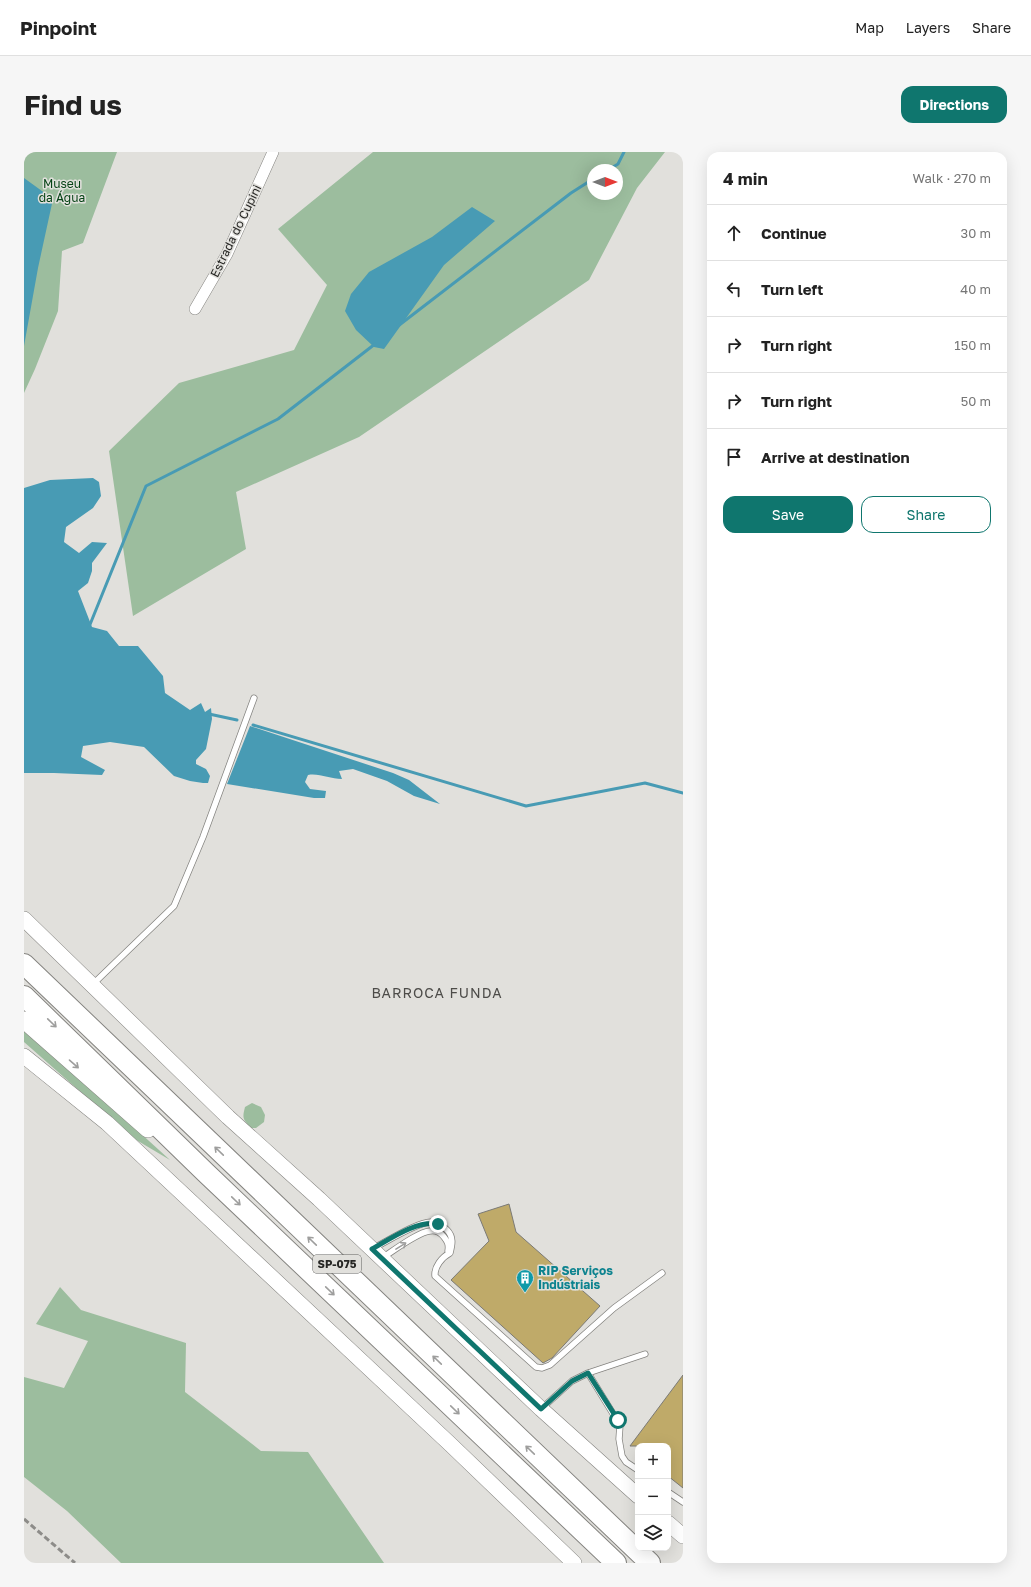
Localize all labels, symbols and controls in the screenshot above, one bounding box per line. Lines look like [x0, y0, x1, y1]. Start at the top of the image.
text: Pinpoint [20, 16, 97, 39]
text: Map [855, 19, 884, 36]
text: Layers [906, 19, 950, 36]
text: Share [972, 19, 1011, 36]
button: Directions [901, 86, 1007, 123]
text: Find us [24, 88, 122, 121]
north arrow [587, 164, 623, 200]
text: 4 min [723, 168, 768, 189]
text: Walk · 270 m [913, 170, 991, 186]
park label: Museu da Água [39, 176, 85, 205]
street label: Estrada do Cupini [207, 182, 264, 280]
icon: ahead [723, 222, 745, 244]
text: Continue [761, 224, 827, 242]
text: 30 m [961, 225, 991, 241]
icon: left [723, 278, 745, 300]
text: Turn left [761, 280, 823, 298]
text: 40 m [960, 281, 991, 297]
icon: right [723, 334, 745, 356]
text: Turn right [761, 336, 832, 354]
text: 150 m [954, 337, 991, 353]
icon: right [723, 390, 745, 412]
text: Turn right [761, 392, 832, 410]
text: 50 m [961, 393, 991, 409]
icon: arrive [723, 446, 745, 468]
text: Arrive at destination [761, 448, 910, 466]
button: Save [723, 496, 853, 533]
button: Share [861, 496, 991, 533]
district label: BARROCA FUNDA [371, 984, 503, 1001]
one-way arrow [47, 1018, 57, 1028]
one-way arrow [69, 1059, 79, 1068]
one-way arrow [214, 1147, 224, 1156]
one-way arrow [231, 1196, 241, 1206]
route end [429, 1215, 447, 1233]
one-way arrow [307, 1236, 317, 1246]
one-way arrow [395, 1242, 406, 1250]
road number: SP-075 [313, 1255, 361, 1273]
place label: RIP Serviços Indústriais [538, 1263, 613, 1292]
building icon: RIP Serviços Indústriais [515, 1268, 535, 1293]
one-way arrow [325, 1286, 335, 1296]
one-way arrow [432, 1355, 442, 1365]
one-way arrow [450, 1405, 460, 1414]
route start [609, 1411, 627, 1429]
map controls [635, 1443, 671, 1551]
button: + [635, 1443, 671, 1479]
one-way arrow [525, 1445, 535, 1455]
button: − [635, 1479, 671, 1515]
button: layers [635, 1515, 671, 1551]

